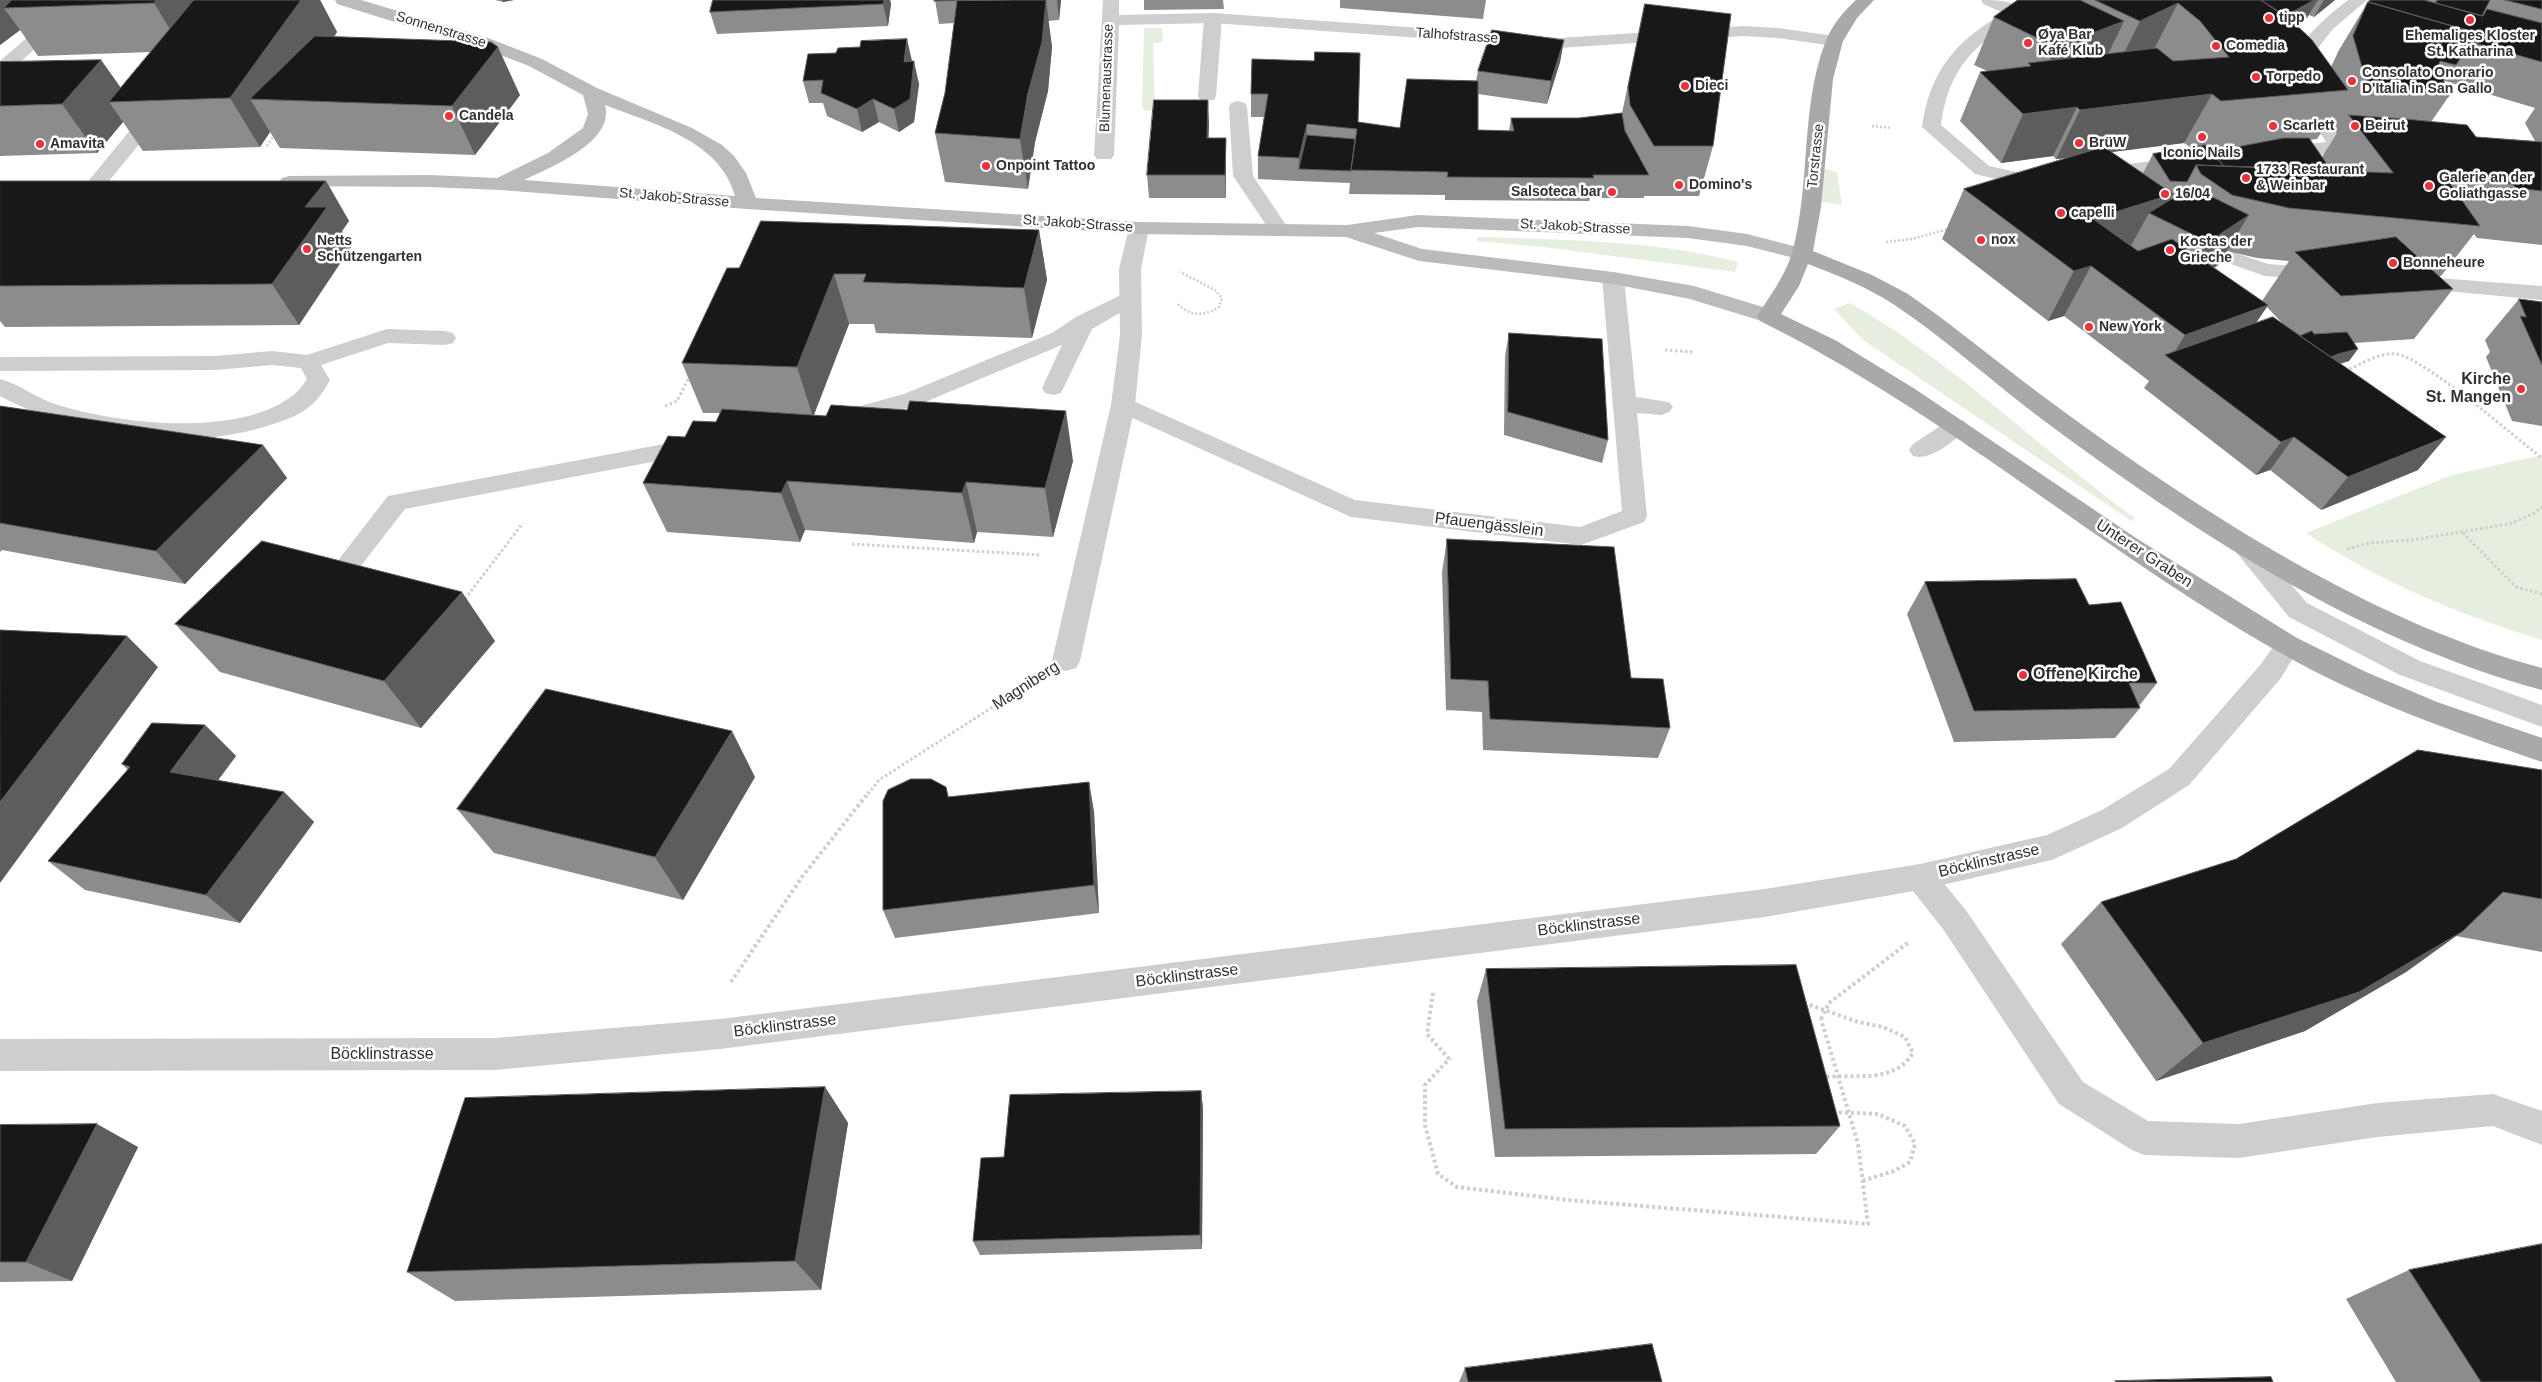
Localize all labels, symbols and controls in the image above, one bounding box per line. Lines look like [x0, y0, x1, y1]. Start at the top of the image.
street label: Sonnenstrasse [394, 8, 488, 52]
place label: tipp [2279, 10, 2305, 26]
marker: tipp [2263, 12, 2275, 24]
marker: Ehemaliges Kloster St. Katharina [2464, 14, 2476, 26]
street label: Blumenaustrasse [1097, 24, 1117, 132]
street label: Talhofstrasse [1415, 25, 1499, 47]
place label: Øya Bar Kafé Klub [2038, 27, 2103, 59]
place label: Ehemaliges Kloster St. Katharina [2405, 28, 2535, 60]
marker: Øya Bar Kafé Klub [2022, 37, 2034, 49]
place label: Comedia [2226, 38, 2285, 54]
marker: Comedia [2210, 40, 2222, 52]
place label: Consolato Onorario D'Italia in San Gallo [2362, 65, 2493, 98]
place label: Torpedo [2266, 69, 2321, 85]
marker: Torpedo [2250, 71, 2262, 83]
marker: Consolato Onorario D'Italia in San Gallo [2346, 75, 2358, 87]
place label: Dieci [1695, 78, 1728, 94]
marker: Dieci [1679, 80, 1691, 92]
place label: Candela [459, 108, 513, 124]
marker: Candela [443, 110, 455, 122]
place label: Scarlett [2283, 118, 2334, 134]
place label: Beirut [2365, 118, 2405, 134]
marker: Scarlett [2267, 120, 2279, 132]
marker: Beirut [2349, 120, 2361, 132]
street label: Torstrasse [1804, 123, 1828, 189]
marker: Iconic Nails [2196, 131, 2208, 143]
place label: BrüW [2089, 135, 2126, 151]
place label: Amavita [50, 136, 104, 152]
marker: BrüW [2073, 137, 2085, 149]
marker: Amavita [34, 138, 46, 150]
place label: Iconic Nails [2163, 145, 2241, 161]
place label: Onpoint Tattoo [996, 158, 1095, 174]
marker: Onpoint Tattoo [980, 160, 992, 172]
place label: 1733 Restaurant & Weinbar [2256, 162, 2364, 194]
place label: Galerie an der Goliathgasse [2439, 170, 2532, 202]
marker: 1733 Restaurant & Weinbar [2240, 172, 2252, 184]
place label: Domino's [1689, 177, 1752, 193]
marker: Domino's [1673, 179, 1685, 191]
marker: Galerie an der Goliathgasse [2423, 180, 2435, 192]
place label: Salsoteca bar [1511, 184, 1602, 200]
street label: St. Jakob-Strasse [618, 185, 730, 211]
marker: Salsoteca bar [1606, 186, 1618, 198]
place label: 16/04 [2175, 186, 2210, 202]
marker: 16/04 [2159, 188, 2171, 200]
place label: capelli [2071, 205, 2115, 221]
marker: capelli [2055, 207, 2067, 219]
street label: St. Jakob-Strasse [1022, 212, 1134, 236]
street label: St. Jakob-Strasse [1519, 216, 1631, 238]
place label: nox [1991, 232, 2016, 248]
place label: Netts Schützengarten [317, 233, 422, 266]
marker: nox [1975, 234, 1987, 246]
place label: Kostas der Grieche [2180, 234, 2252, 266]
marker: Netts Schützengarten [301, 243, 313, 255]
marker: Kostas der Grieche [2164, 244, 2176, 256]
place label: Bonneheure [2403, 255, 2485, 271]
marker: Bonneheure [2387, 257, 2399, 269]
place label: New York [2099, 319, 2162, 335]
marker: New York [2083, 321, 2095, 333]
place label: Kirche St. Mangen [2426, 370, 2511, 408]
marker: Kirche St. Mangen [2515, 383, 2527, 395]
street label: Pfauengässlein [1434, 509, 1544, 541]
street label: Unterer Graben [2092, 516, 2196, 592]
street label: Magniberg [989, 657, 1063, 715]
place label: Offene Kirche [2033, 665, 2138, 685]
marker: Offene Kirche [2017, 669, 2029, 681]
street label: Böcklinstrasse [1937, 840, 2041, 882]
street label: Böcklinstrasse [1537, 909, 1641, 941]
street label: Böcklinstrasse [1135, 960, 1239, 992]
street label: Böcklinstrasse [733, 1010, 837, 1042]
street label: Böcklinstrasse [330, 1045, 434, 1065]

